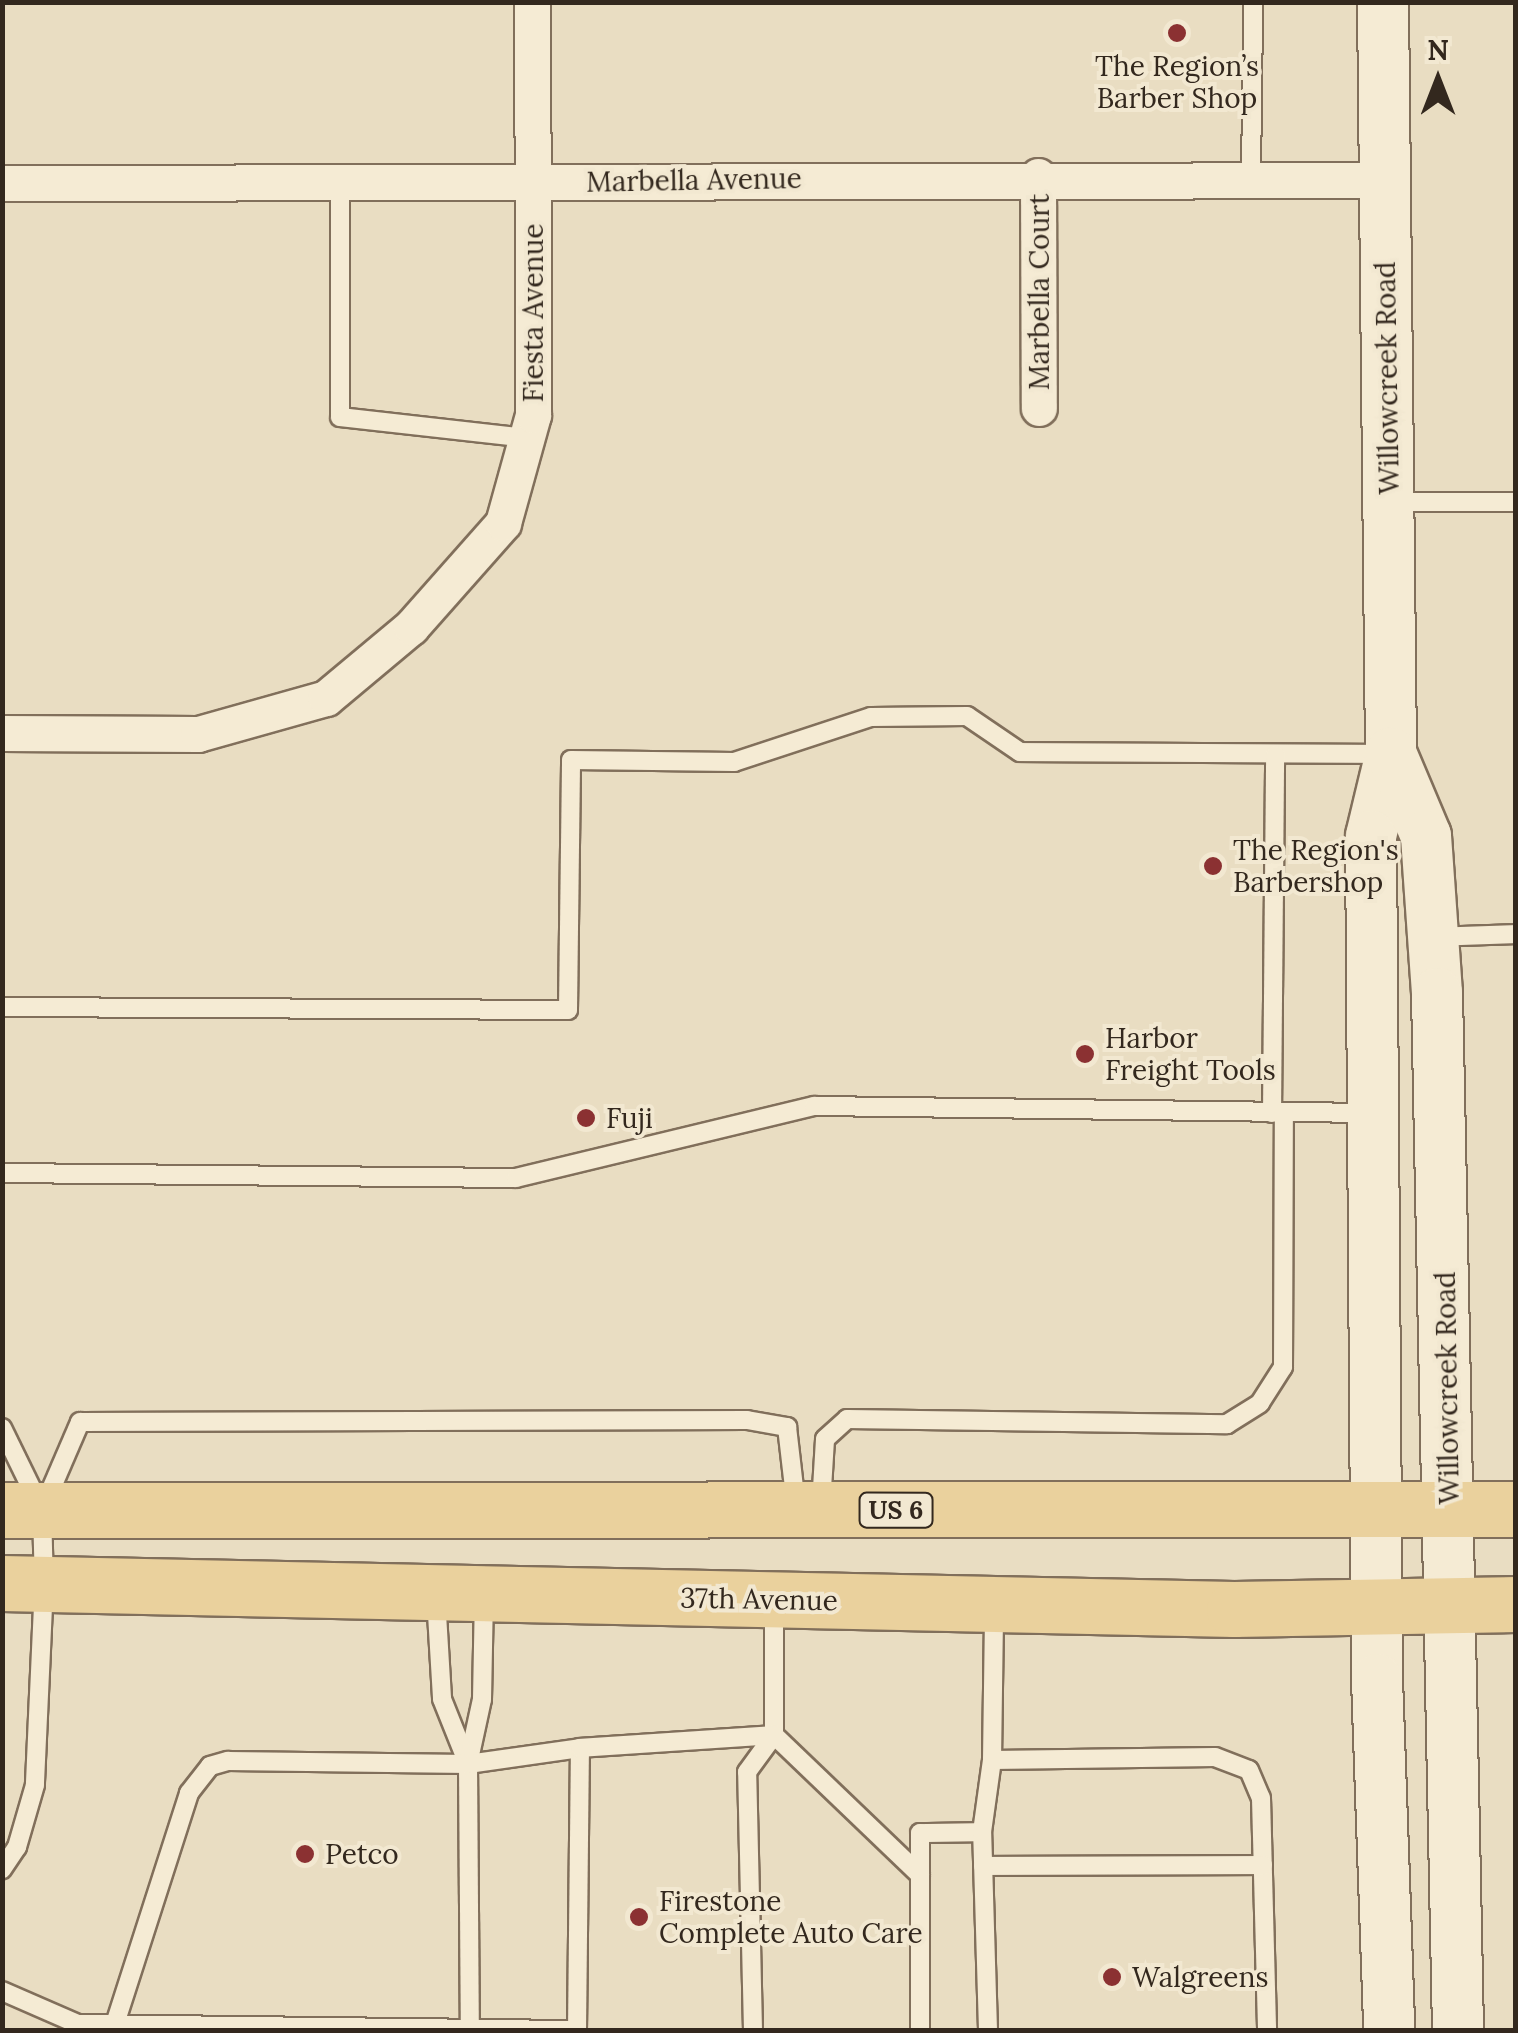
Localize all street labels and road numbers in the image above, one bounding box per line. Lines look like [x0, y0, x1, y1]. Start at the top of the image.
street label: Marbella Avenue [586, 161, 802, 199]
street label: Marbella Court [1022, 194, 1056, 390]
street label: Fiesta Avenue [516, 224, 550, 402]
street label: Willowcreek Road [1368, 261, 1406, 495]
street label: Willowcreek Road [1428, 1271, 1466, 1505]
road number: US 6 [858, 1490, 934, 1530]
street label: 37th Avenue [680, 1581, 838, 1617]

